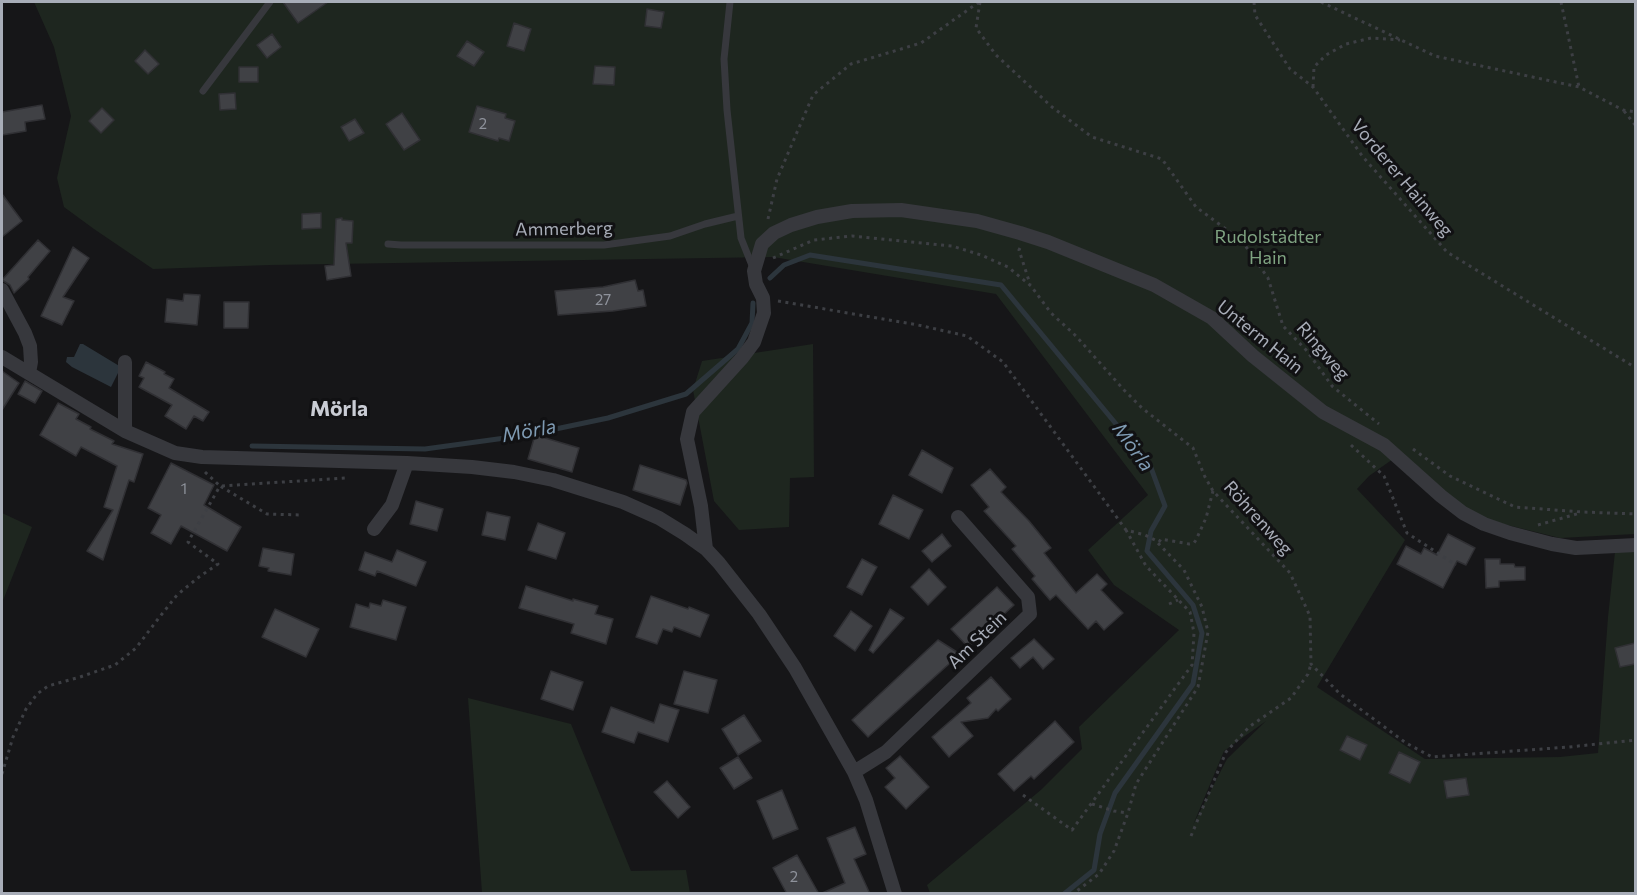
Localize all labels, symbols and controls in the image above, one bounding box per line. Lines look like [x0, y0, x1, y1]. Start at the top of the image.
house number: 2 [479, 115, 487, 133]
street label: Vorderer Hainweg [1347, 115, 1457, 241]
street label: Ammerberg [515, 217, 613, 241]
park label: Rudolstädter Hain [1215, 226, 1321, 268]
house number: 27 [595, 291, 611, 309]
street label: Unterm Hain [1213, 296, 1307, 378]
street label: Ringweg [1292, 317, 1354, 385]
district label: Mörla [310, 396, 368, 422]
water label: Mörla [500, 414, 558, 448]
water label: Mörla [1107, 418, 1159, 476]
street label: Röhrenweg [1219, 476, 1297, 560]
house number: 1 [181, 480, 187, 498]
street label: Am Stein [943, 607, 1011, 673]
house number: 2 [790, 868, 798, 886]

